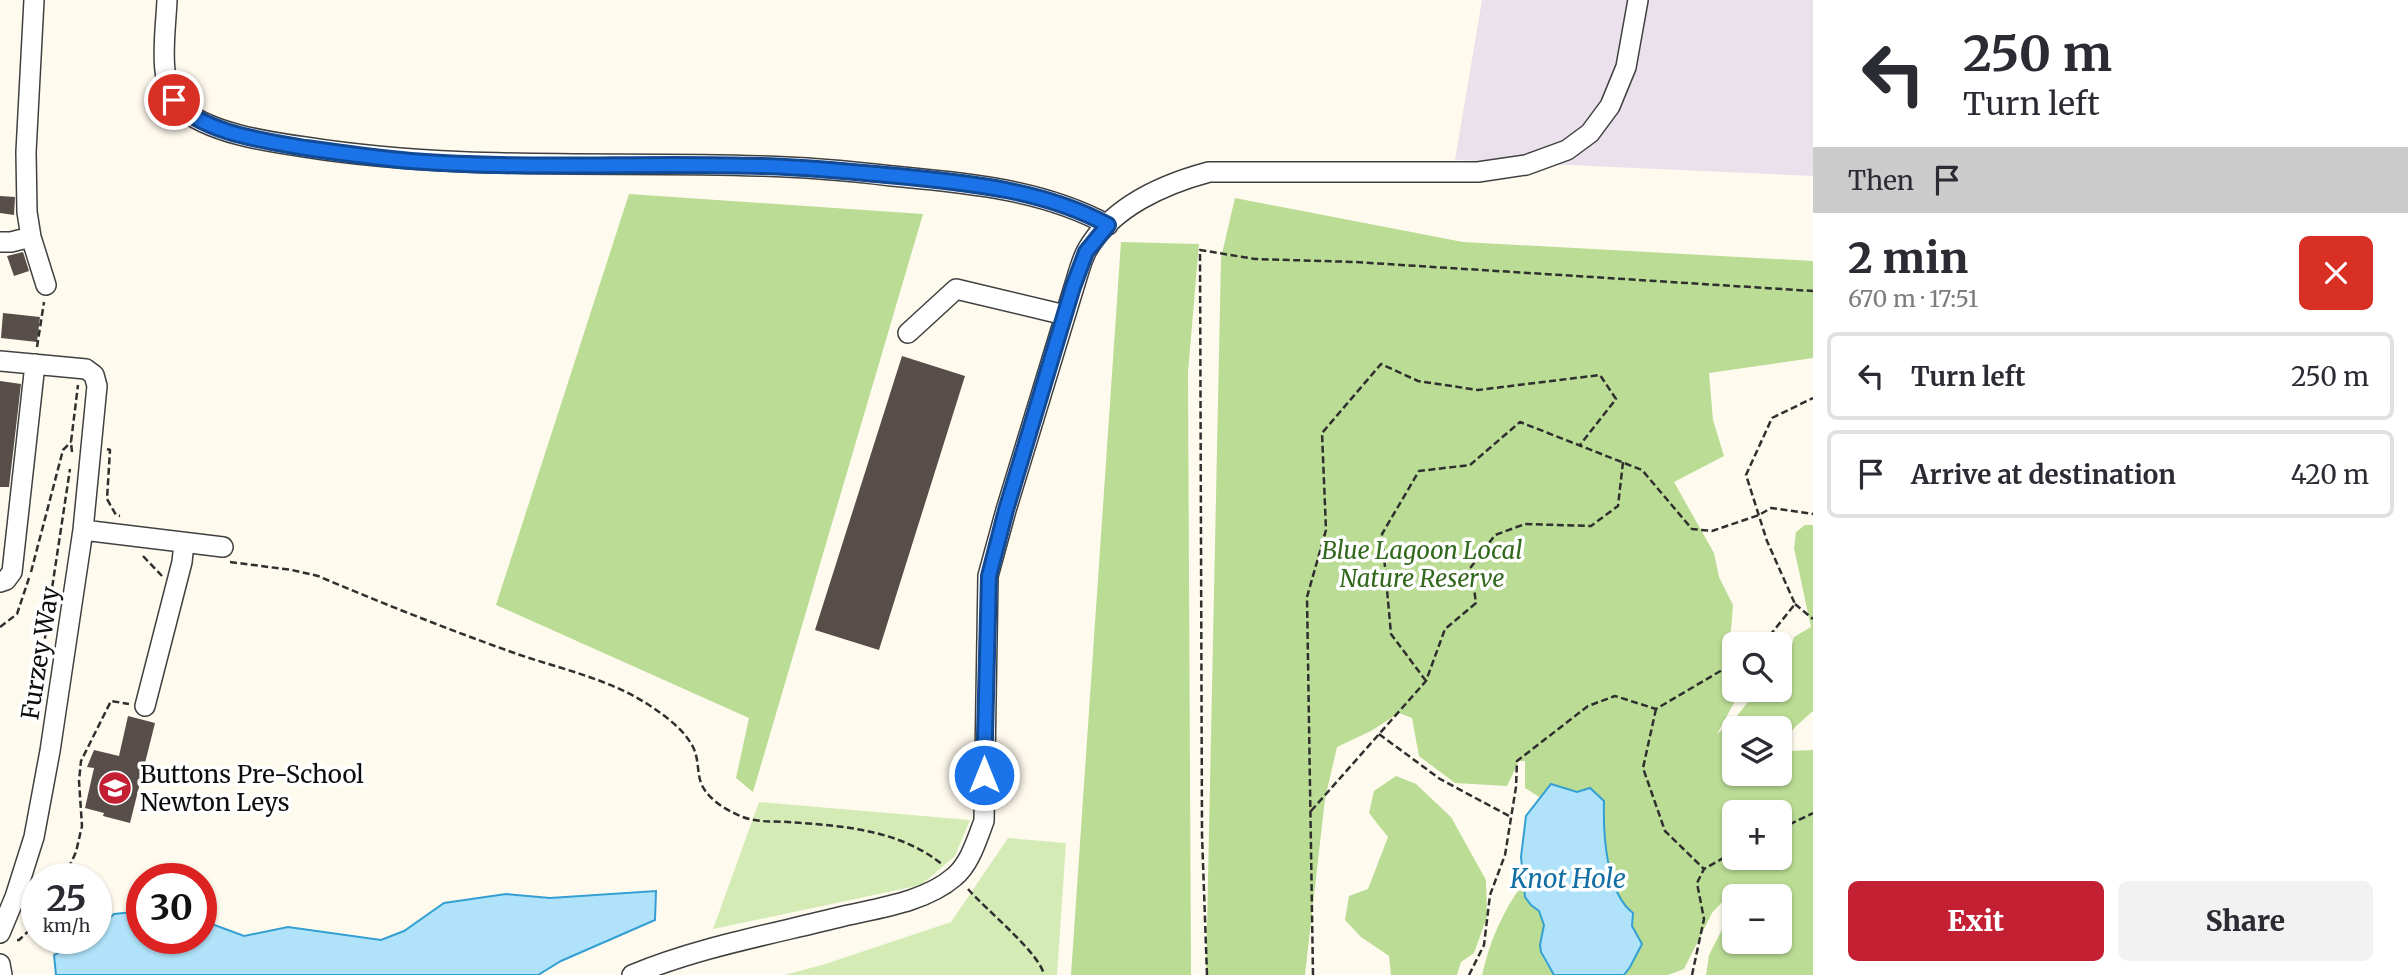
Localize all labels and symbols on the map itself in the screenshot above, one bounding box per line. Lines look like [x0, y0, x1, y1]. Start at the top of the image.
pin [144, 70, 204, 130]
park label: Blue Lagoon Local Nature Reserve [1321, 535, 1523, 594]
street label: Furzey Way [14, 584, 66, 722]
position arrow [947, 738, 1021, 812]
place label: Buttons Pre-School Newton Leys [140, 759, 364, 818]
school or university icon: Buttons Pre-School Newton Leys [96, 769, 134, 807]
water label: Knot Hole [1509, 862, 1626, 895]
speed limit sign: 30 [126, 863, 217, 954]

